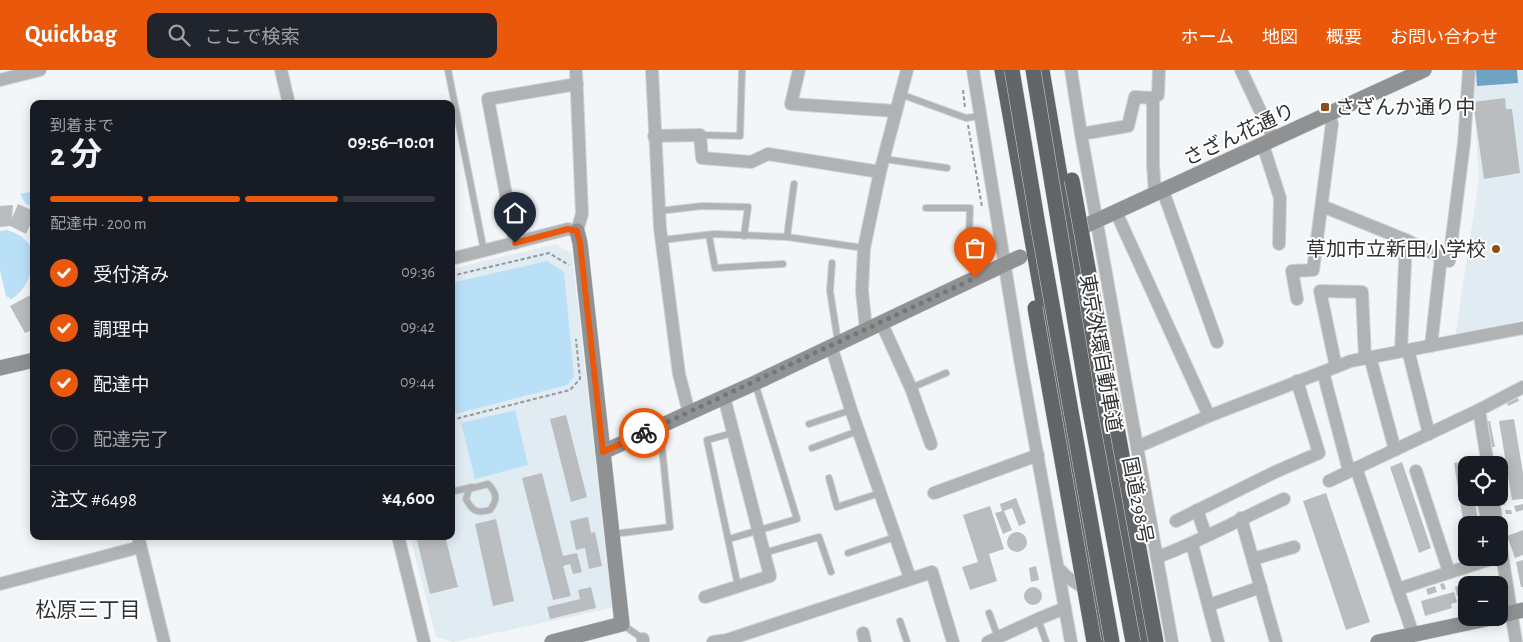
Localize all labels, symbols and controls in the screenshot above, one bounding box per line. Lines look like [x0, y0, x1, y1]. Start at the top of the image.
search box [147, 13, 497, 58]
icon: search [165, 21, 193, 49]
text: Quickbag [25, 23, 117, 47]
text: ここで検索 [205, 28, 300, 47]
text: ホーム [1181, 29, 1234, 47]
text: 地図 [1262, 29, 1298, 47]
text: 概要 [1326, 29, 1362, 47]
text: お問い合わせ [1390, 29, 1498, 47]
place label: さざんか通り中 [1335, 96, 1475, 118]
street label: さざん花通り [1180, 99, 1298, 169]
marker: さざんか通り中 [1319, 101, 1331, 113]
text: 到着まで [50, 118, 114, 134]
text: 09:56–10:01 [348, 133, 435, 152]
text: 2 分 [50, 139, 102, 171]
pin [494, 192, 536, 243]
icon: home [501, 199, 529, 227]
text: 配達中 · 200 m [50, 216, 147, 232]
pin [954, 227, 996, 278]
icon: bag [961, 234, 989, 262]
place label: 草加市立新田小学校 [1306, 239, 1486, 260]
marker: 草加市立新田小学校 [1490, 243, 1502, 255]
icon: check [50, 259, 78, 287]
text: 09:36 [401, 264, 435, 280]
text: 受付済み [93, 266, 169, 285]
street label: 東京外環自動車道 [1076, 272, 1126, 434]
icon: check [50, 314, 78, 342]
text: 09:42 [400, 319, 435, 335]
text: 調理中 [93, 321, 150, 340]
icon: check [50, 369, 78, 397]
text: 09:44 [400, 374, 435, 390]
text: 配達中 [93, 376, 150, 395]
courier [619, 408, 669, 458]
icon: bike [630, 419, 658, 447]
text: 配達完了 [93, 431, 169, 450]
street label: 国道298号 [1119, 455, 1156, 545]
map controls [1458, 456, 1508, 626]
button: locate [1458, 456, 1508, 506]
text: ¥4,600 [382, 489, 435, 508]
text: 注文 #6498 [50, 491, 137, 510]
button: + [1458, 516, 1508, 566]
button: − [1458, 576, 1508, 626]
district label: 松原三丁目 [36, 599, 141, 621]

